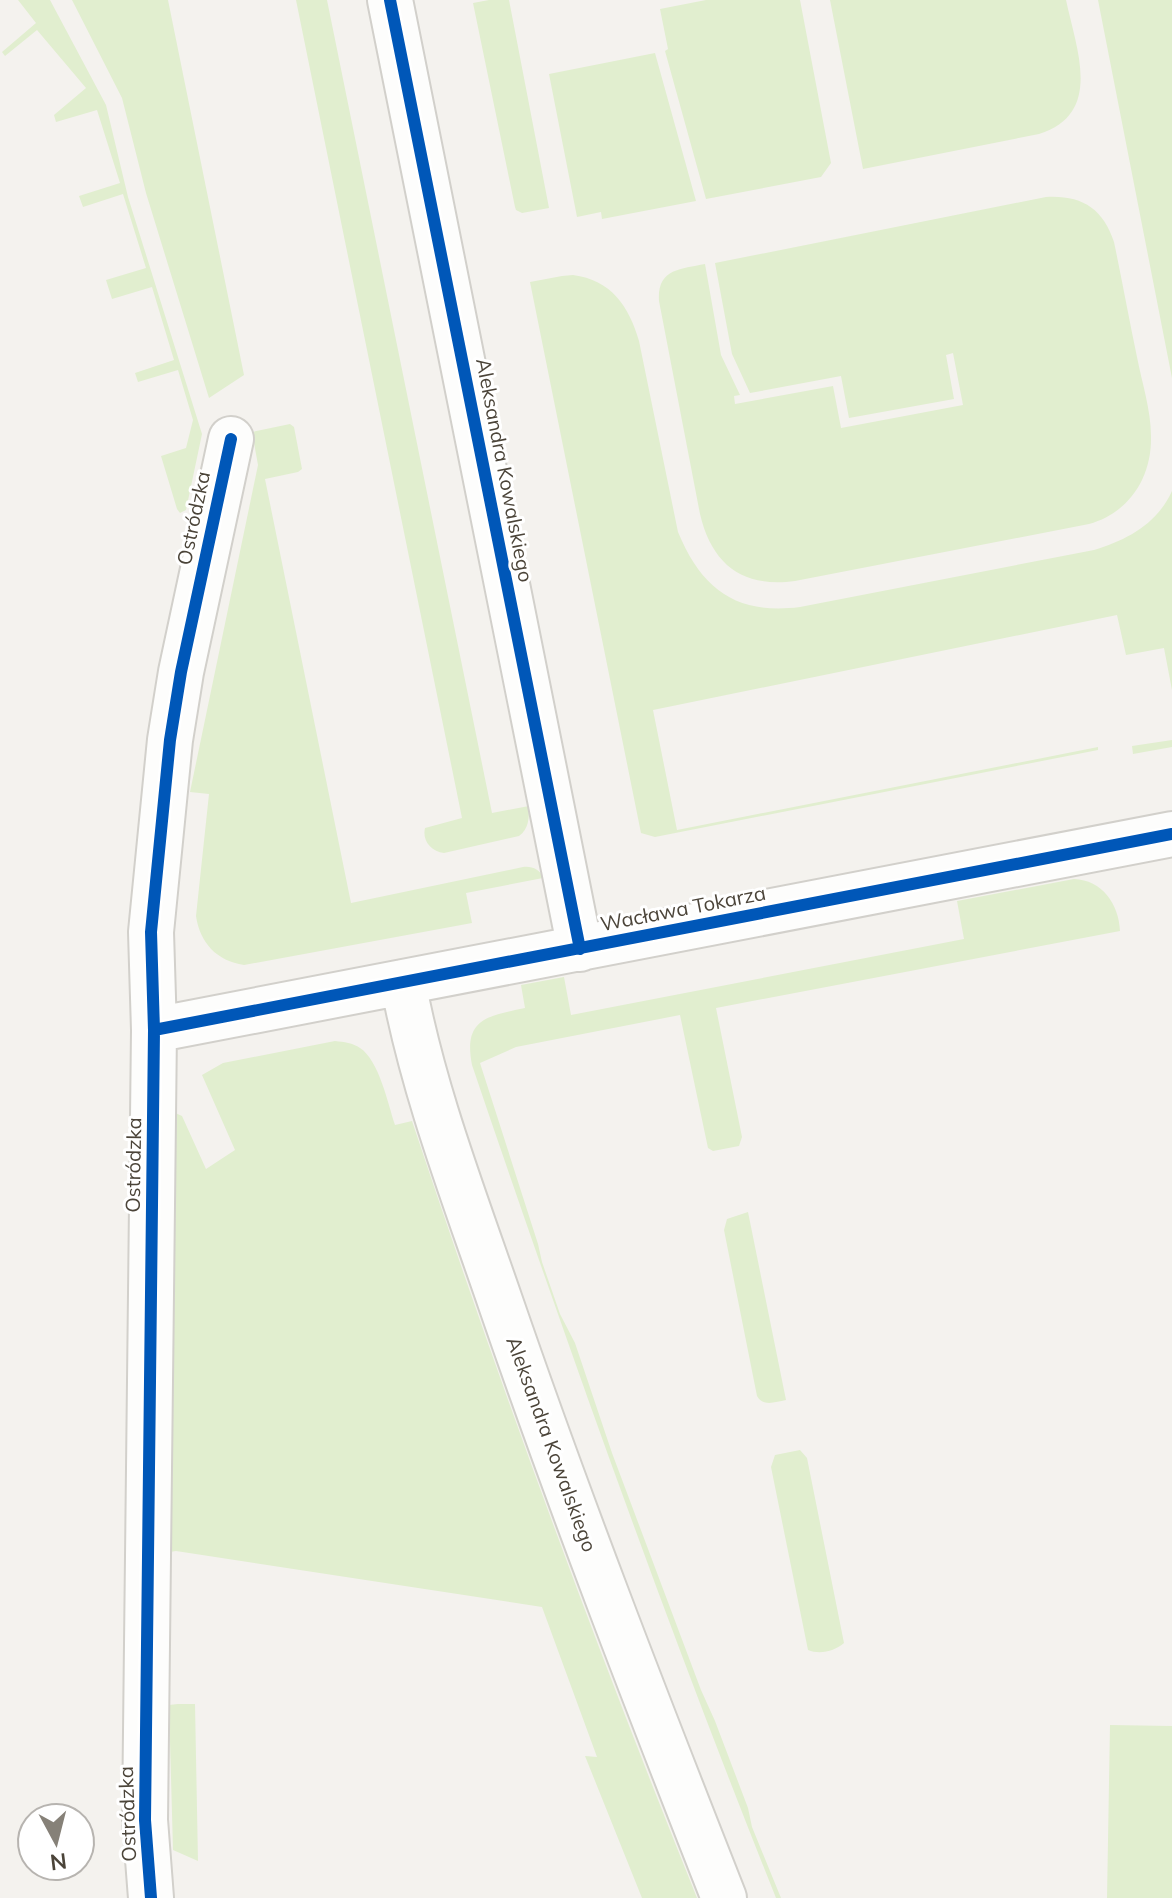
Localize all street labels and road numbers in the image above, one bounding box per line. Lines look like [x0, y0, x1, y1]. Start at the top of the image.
street label: Aleksandra Kowalskiego [471, 356, 539, 584]
street label: Ostródzka [171, 469, 215, 567]
street label: Wacława Tokarza [598, 880, 768, 936]
street label: Ostródzka [120, 1117, 146, 1213]
street label: Aleksandra Kowalskiego [501, 1333, 603, 1555]
street label: Ostródzka [113, 1766, 141, 1862]

